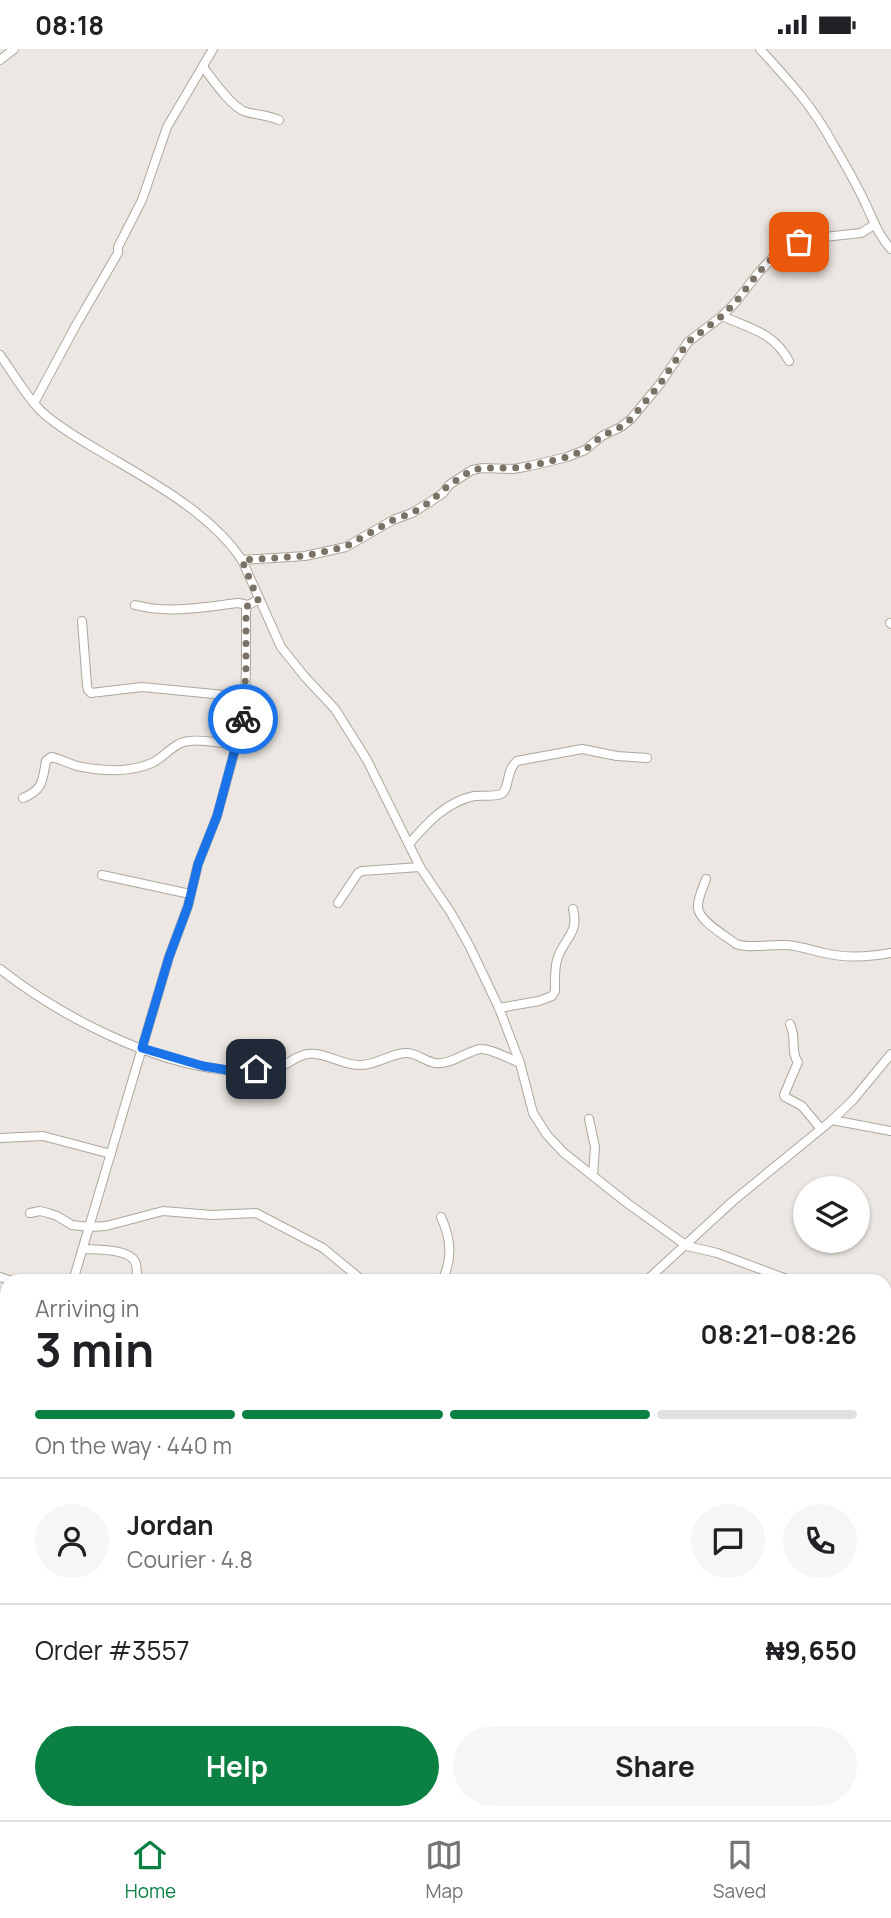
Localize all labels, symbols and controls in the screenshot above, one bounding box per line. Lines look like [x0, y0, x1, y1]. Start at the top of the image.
text: 08:18 [35, 7, 104, 43]
pin [769, 212, 829, 272]
icon: bag [780, 223, 818, 261]
courier [208, 684, 278, 754]
icon: bike [224, 700, 262, 738]
pin [226, 1039, 286, 1099]
icon: home [237, 1050, 275, 1088]
map controls [793, 1176, 870, 1253]
button: layers [793, 1176, 870, 1253]
text: Arriving in [35, 1292, 140, 1324]
text: 08:21–08:26 [701, 1316, 857, 1352]
text: 3 min [35, 1318, 154, 1381]
text: On the way · 440 m [35, 1429, 232, 1461]
button: person [35, 1504, 109, 1578]
button: chat [691, 1504, 765, 1578]
button: phone [783, 1504, 857, 1578]
text: Jordan [127, 1507, 213, 1543]
text: Courier · 4.8 [127, 1543, 253, 1575]
text: Order #3557 [35, 1632, 190, 1668]
text: ₦9,650 [766, 1632, 857, 1668]
button: Help [35, 1726, 439, 1806]
button: Share [453, 1726, 857, 1806]
tab: Home [125, 1836, 176, 1904]
tab: Map [425, 1836, 463, 1904]
tab: Saved [713, 1836, 766, 1904]

